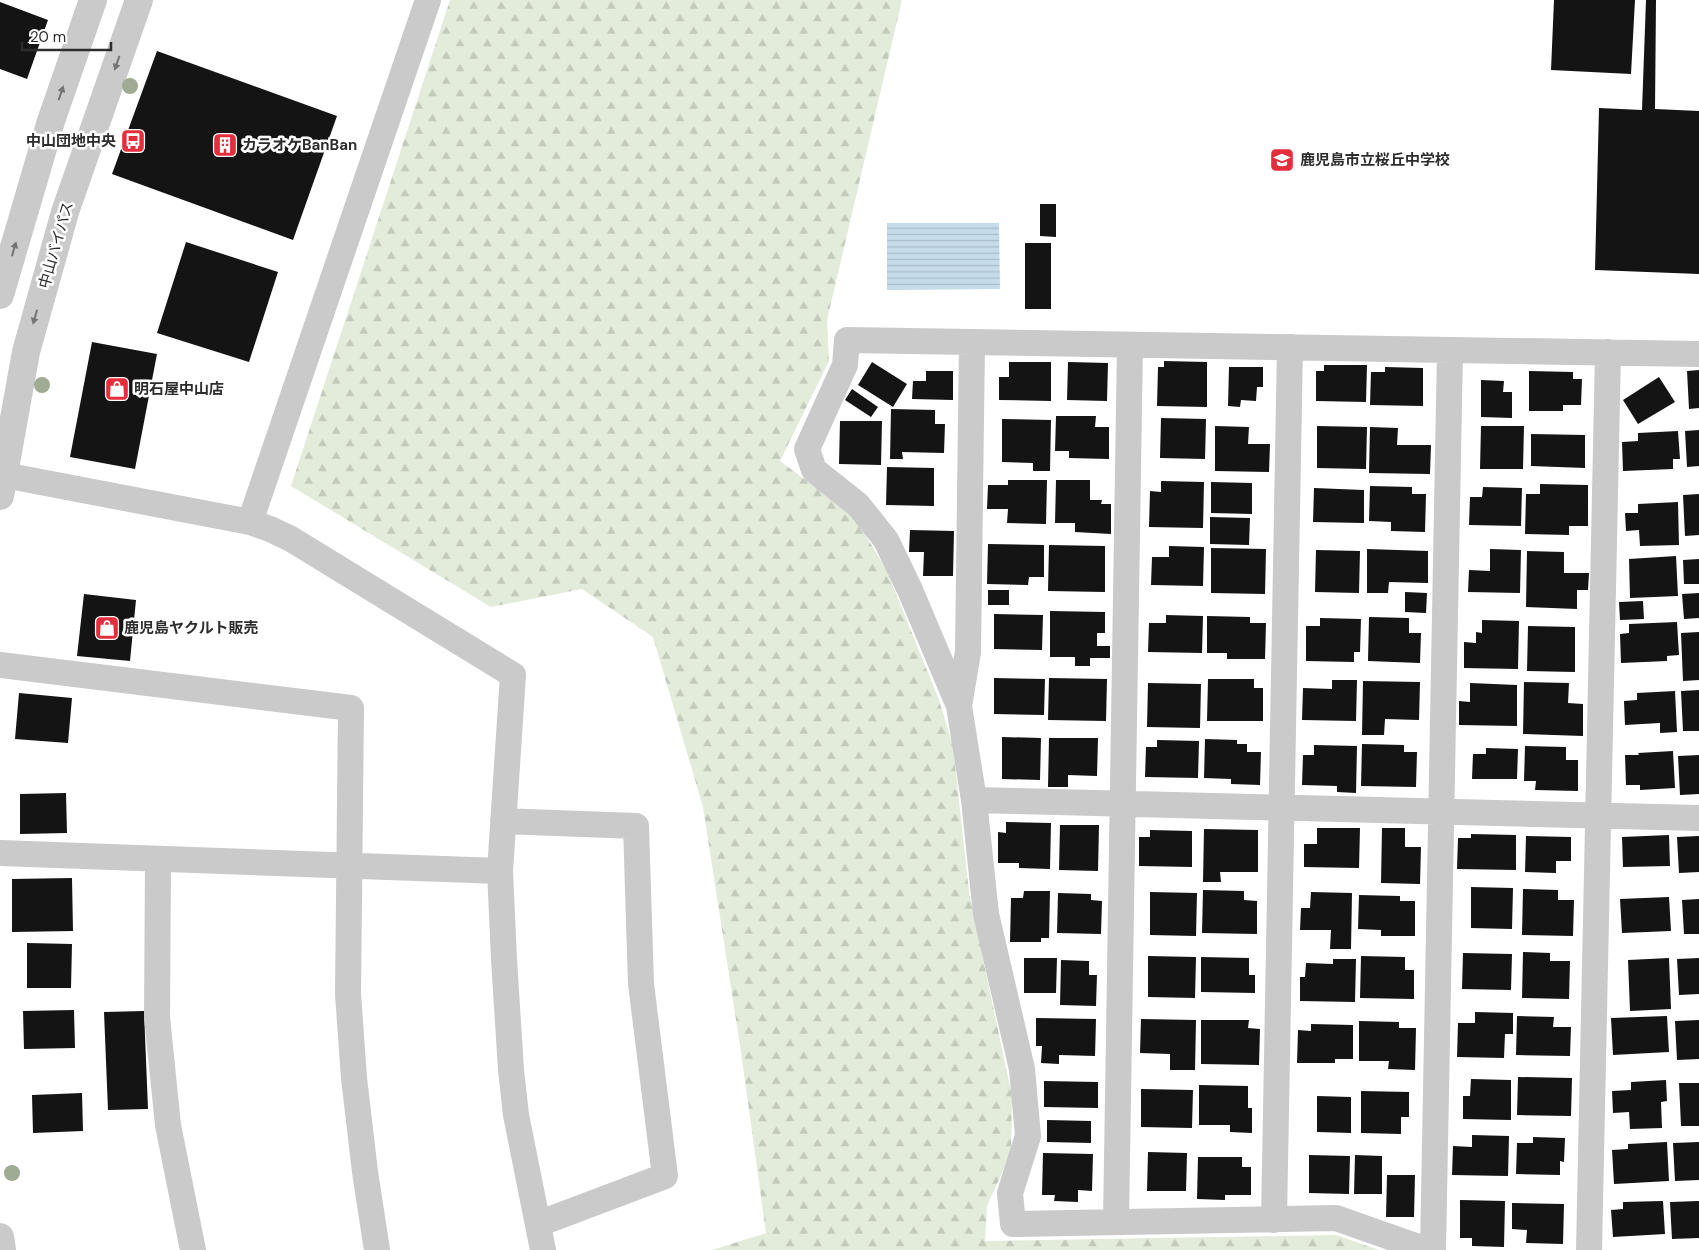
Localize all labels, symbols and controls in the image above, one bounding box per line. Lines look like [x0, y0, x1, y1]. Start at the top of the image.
scale bar [22, 20, 111, 52]
text: 20 m [30, 27, 66, 47]
one-way arrow [113, 55, 120, 70]
one-way arrow [57, 85, 65, 100]
bus stop icon: 中山団地中央 [120, 128, 146, 154]
place label: 中山団地中央 [26, 131, 116, 151]
building icon: カラオケBanBan [212, 132, 238, 158]
place label: カラオケBanBan [242, 135, 357, 155]
school or university icon: 鹿児島市立桜丘中学校 [1269, 147, 1295, 173]
place label: 鹿児島市立桜丘中学校 [1300, 150, 1450, 170]
street label: 中山バイパス [34, 199, 78, 291]
one-way arrow [10, 241, 18, 256]
one-way arrow [31, 310, 39, 325]
shop icon: 明石屋中山店 [104, 376, 130, 402]
place label: 明石屋中山店 [134, 379, 224, 399]
shop icon: 鹿児島ヤクルト販売 [94, 615, 120, 641]
place label: 鹿児島ヤクルト販売 [124, 618, 259, 638]

